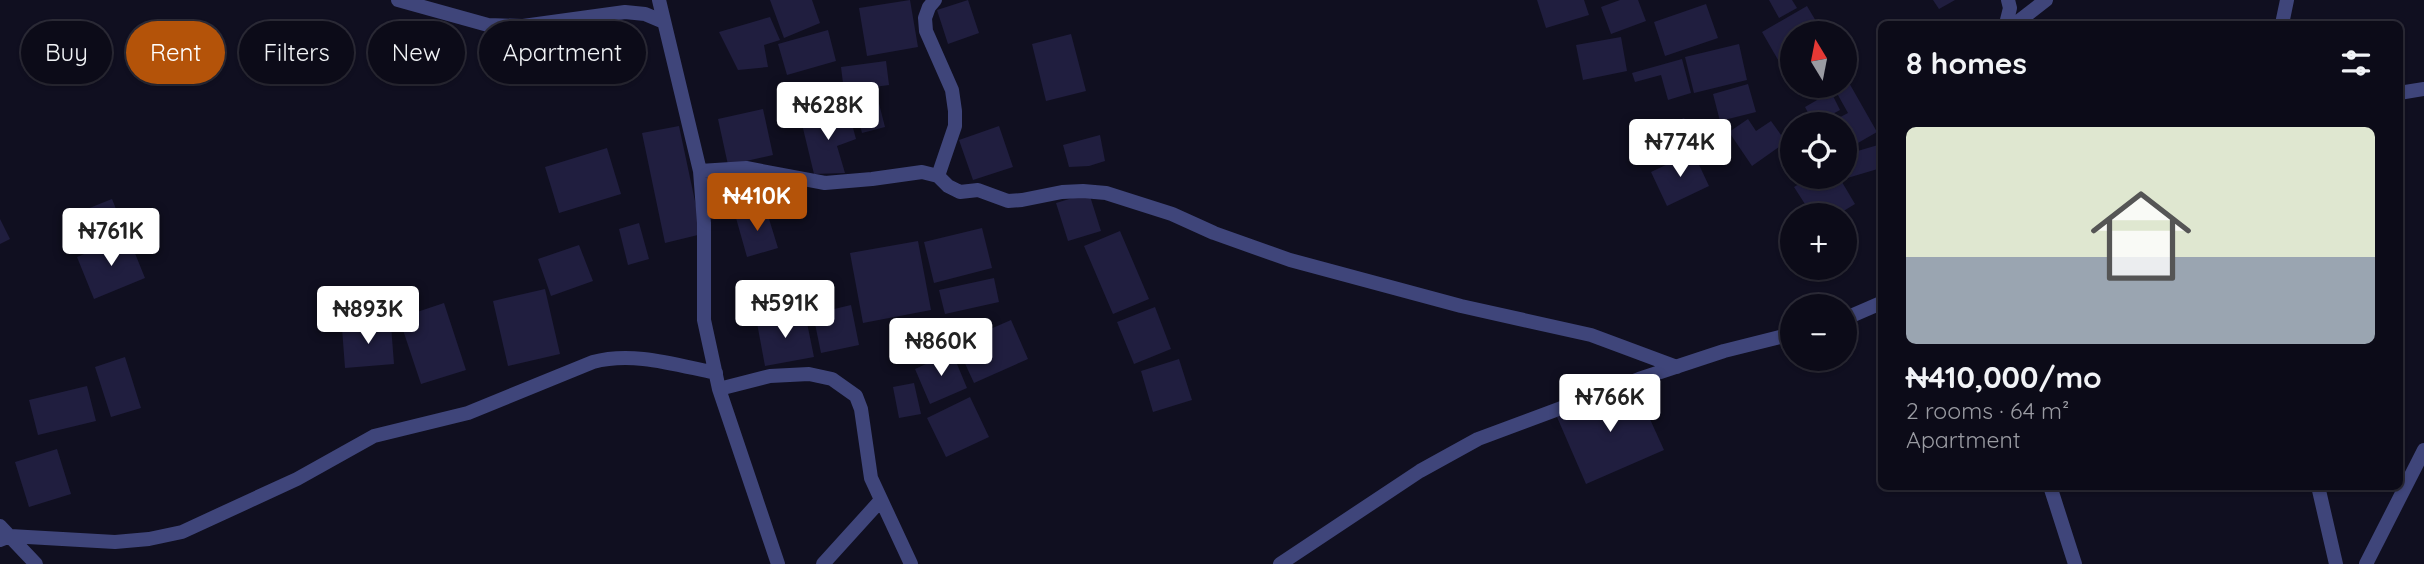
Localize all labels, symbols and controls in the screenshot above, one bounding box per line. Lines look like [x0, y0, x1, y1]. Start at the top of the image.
chip: Buy [21, 21, 112, 84]
chip: Rent [126, 21, 225, 84]
chip: Filters [239, 21, 354, 84]
chip: New [368, 21, 465, 84]
chip: Apartment [479, 21, 646, 84]
north arrow [1780, 21, 1857, 98]
map controls [1780, 21, 1857, 371]
text: 8 homes [1906, 44, 2027, 82]
icon: filters [2337, 44, 2375, 82]
pin: ₦628K [779, 82, 877, 142]
text: ₦628K [793, 90, 863, 119]
button: locate [1780, 112, 1857, 189]
pin: ₦774K [1631, 120, 1729, 179]
text: ₦774K [1645, 127, 1715, 156]
icon: home [2078, 173, 2204, 299]
pin: ₦410K [708, 174, 806, 233]
text: ₦410K [723, 181, 791, 210]
button: + [1780, 203, 1857, 280]
pin: ₦761K [62, 208, 160, 268]
text: ₦761K [78, 216, 144, 245]
pin: ₦591K [736, 280, 834, 340]
pin: ₦893K [319, 286, 417, 346]
text: ₦591K [751, 288, 819, 317]
text: ₦893K [333, 294, 403, 323]
button: − [1780, 294, 1857, 371]
pin: ₦860K [892, 318, 990, 378]
text: ₦860K [905, 326, 977, 355]
text: ₦410,000/mo [1906, 358, 2102, 396]
pin: ₦766K [1561, 374, 1659, 434]
text: ₦766K [1575, 382, 1645, 411]
text: 2 rooms · 64 m² [1906, 396, 2069, 425]
text: Apartment [1906, 425, 2020, 454]

